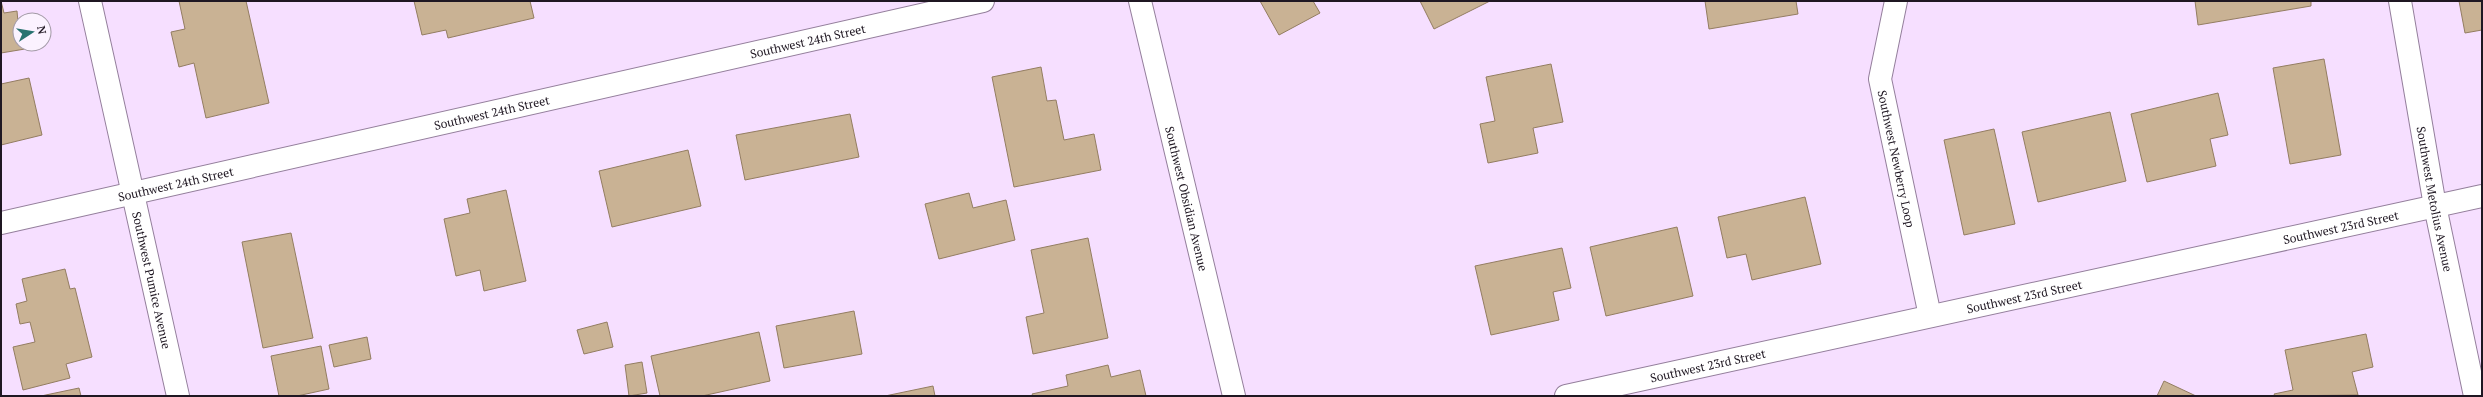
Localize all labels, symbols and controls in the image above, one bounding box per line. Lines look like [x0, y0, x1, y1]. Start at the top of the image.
north arrow [12, 12, 52, 52]
street label: Southwest 24th Street [748, 20, 867, 61]
text: N [34, 24, 50, 36]
street label: Southwest Newberry Loop [1875, 89, 1919, 229]
street label: Southwest 24th Street [432, 92, 551, 132]
street label: Southwest Obsidian Avenue [1163, 125, 1211, 272]
street label: Southwest Metolius Avenue [2414, 125, 2456, 273]
street label: Southwest 24th Street [116, 163, 235, 204]
street label: Southwest 23rd Street [2282, 207, 2400, 247]
street label: Southwest Pumice Avenue [130, 210, 175, 350]
street label: Southwest 23rd Street [1965, 276, 2084, 316]
street label: Southwest 23rd Street [1649, 345, 1767, 385]

